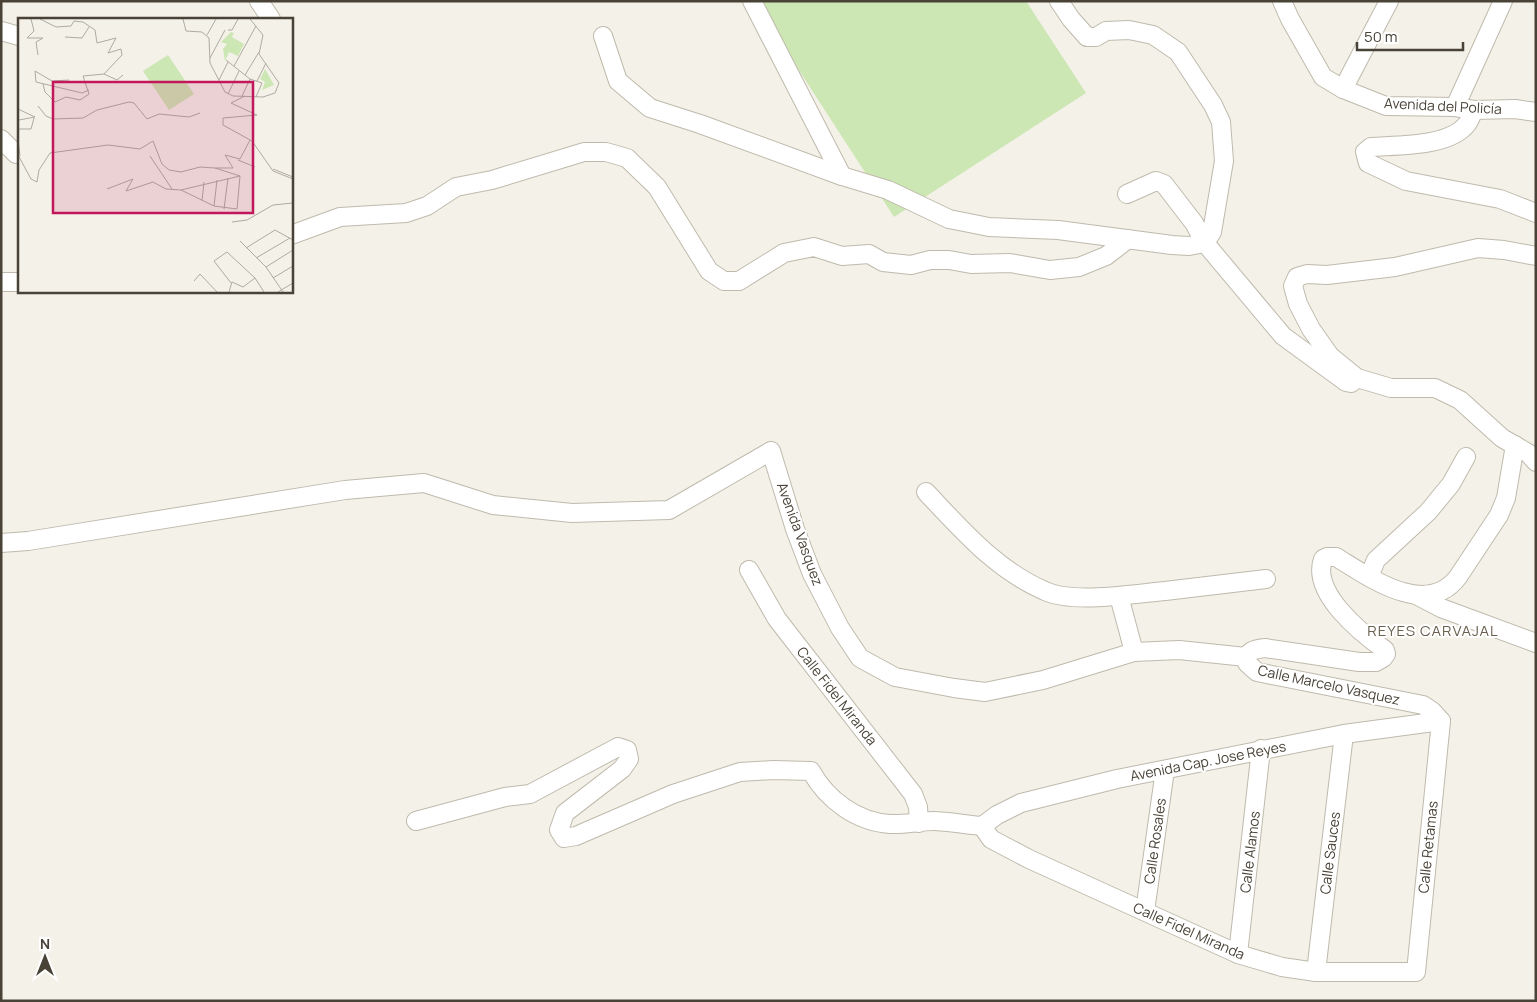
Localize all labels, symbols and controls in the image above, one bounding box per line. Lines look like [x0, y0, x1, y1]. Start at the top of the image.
inset map [18, 18, 292, 292]
scale bar [1357, 20, 1463, 52]
text: 50 m [1364, 26, 1398, 47]
street label: Avenida del Policía [1384, 93, 1502, 118]
street label: Avenida Vasquez [773, 479, 828, 588]
district label: REYES CARVAJAL [1367, 620, 1499, 641]
street label: Calle Fidel Miranda [793, 643, 882, 749]
street label: Calle Marcelo Vasquez [1256, 660, 1402, 709]
street label: Avenida Cap. Jose Reyes [1128, 736, 1287, 785]
street label: Calle Rosales [1139, 797, 1170, 885]
street label: Calle Retamas [1413, 800, 1442, 894]
street label: Calle Alamos [1235, 810, 1264, 894]
street label: Calle Sauces [1315, 811, 1344, 895]
street label: Calle Fidel Miranda [1130, 897, 1248, 964]
north arrow [20, 932, 70, 982]
text: N [40, 934, 50, 953]

